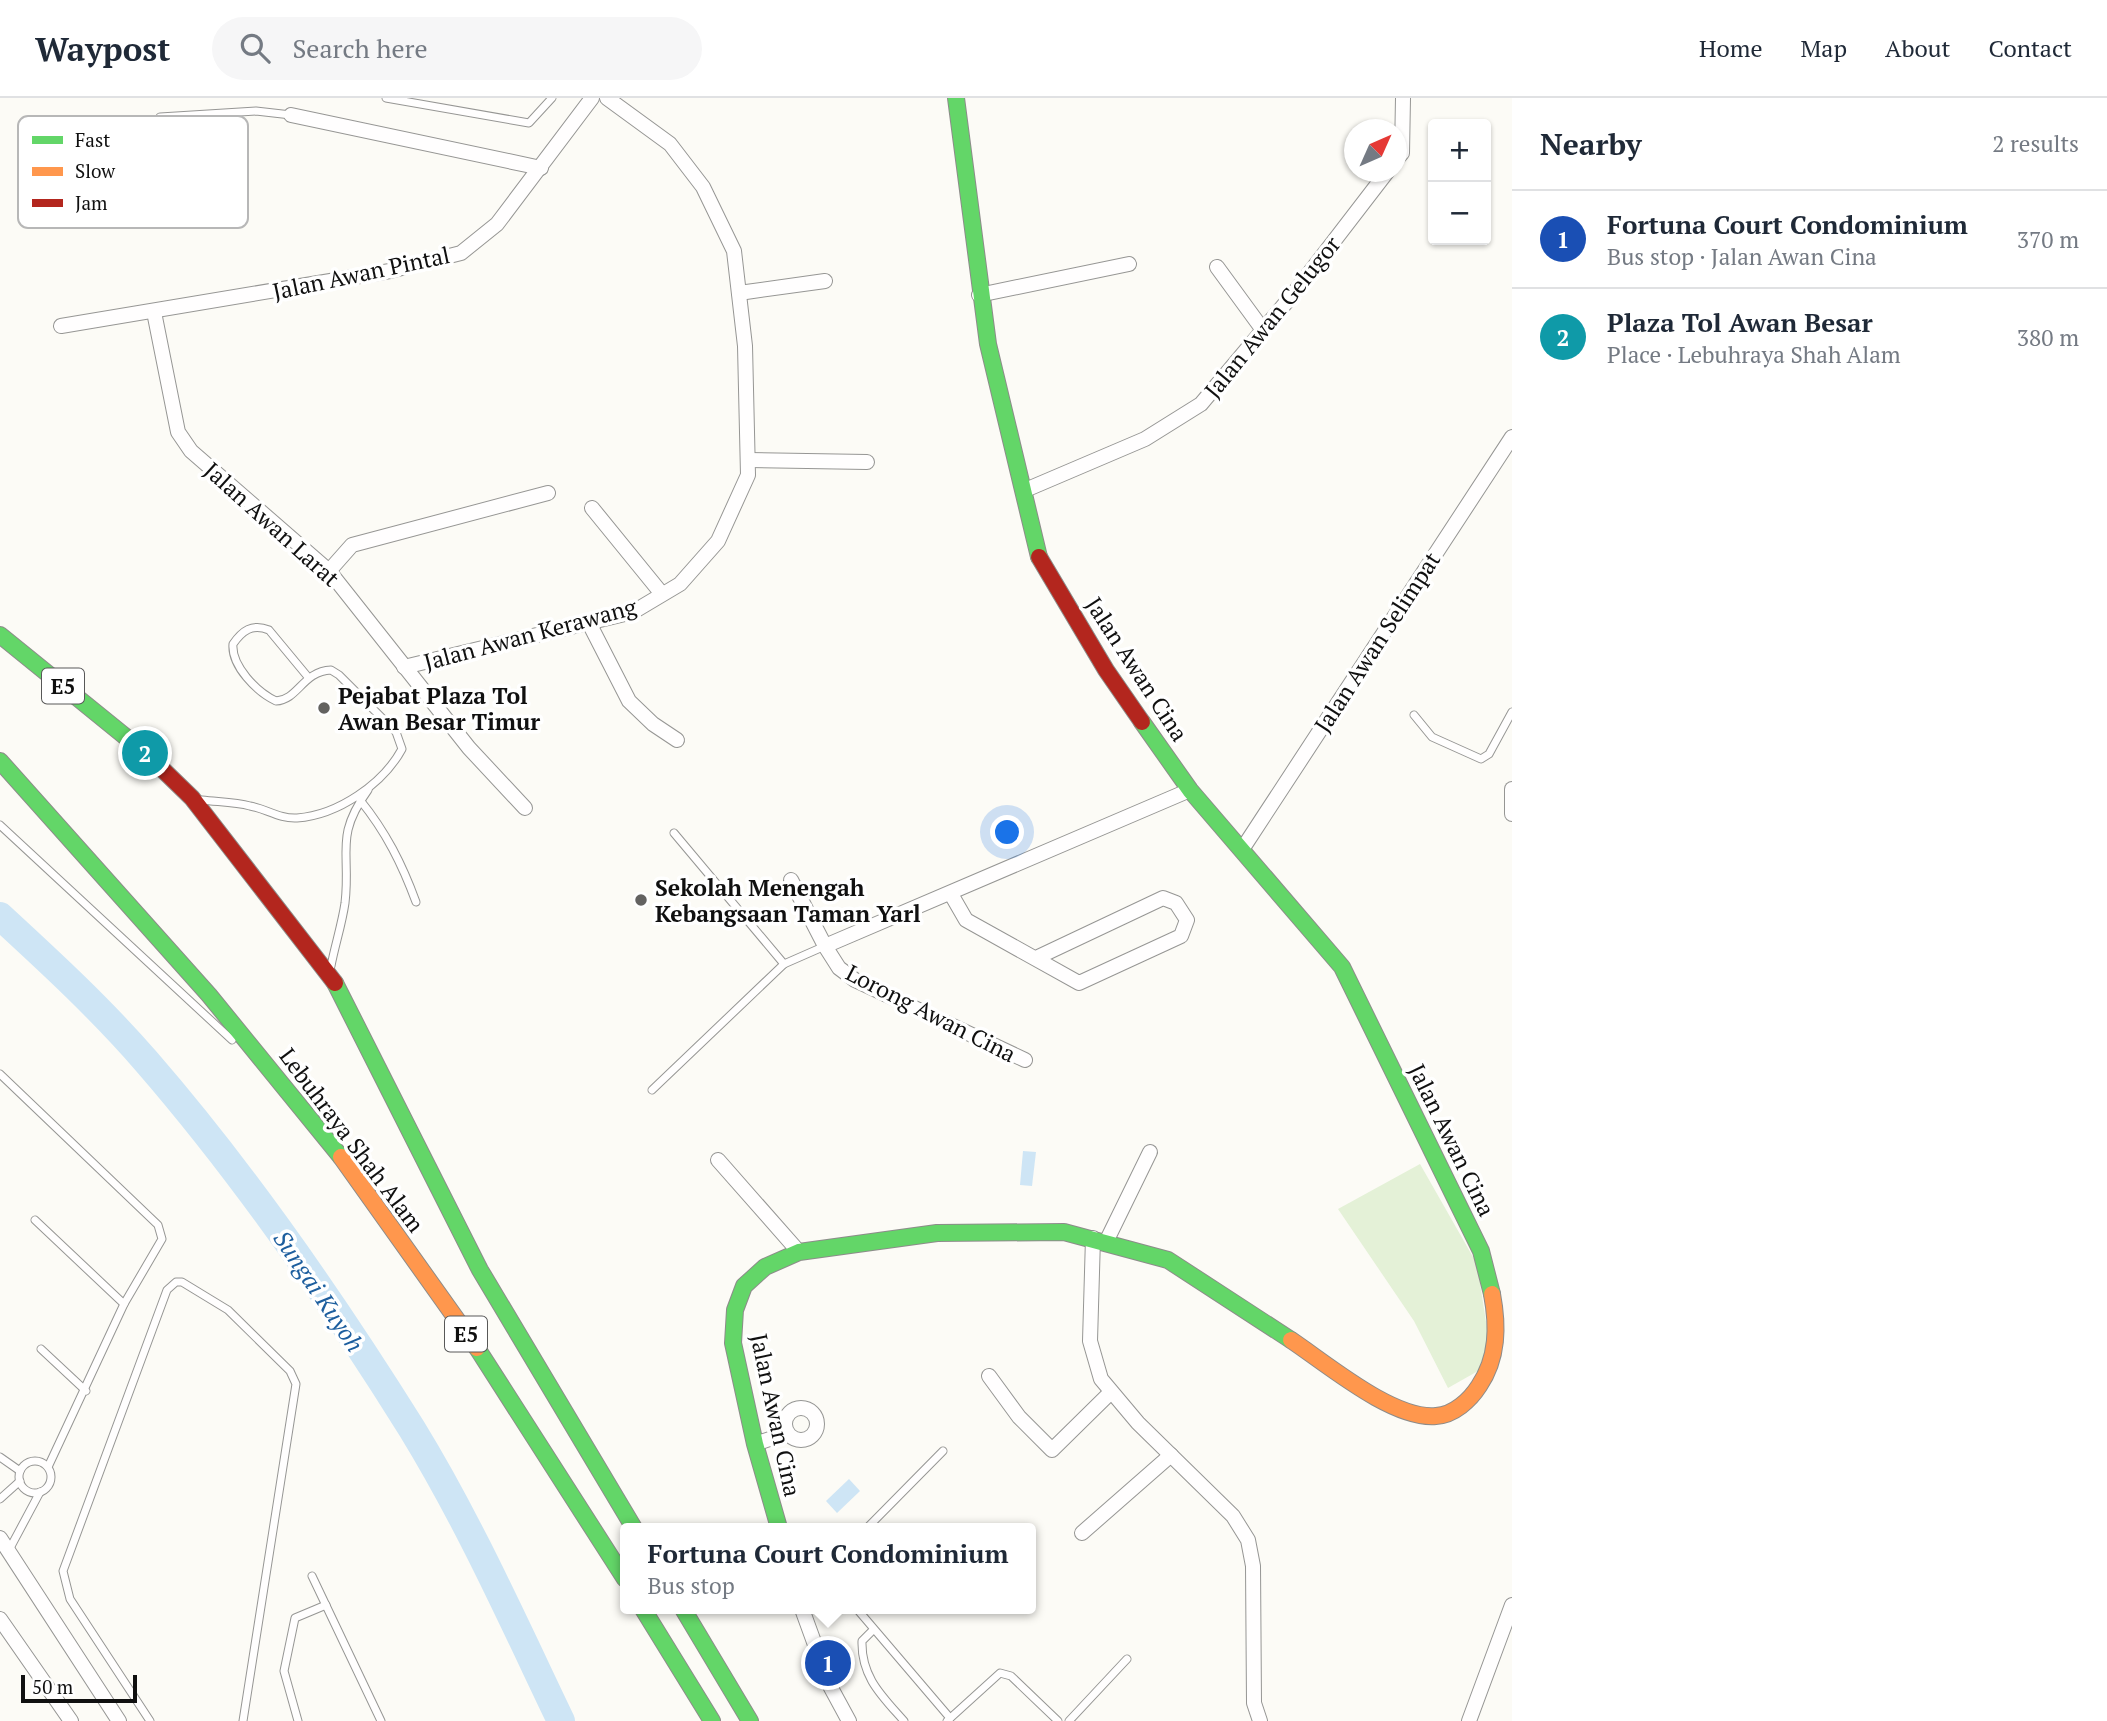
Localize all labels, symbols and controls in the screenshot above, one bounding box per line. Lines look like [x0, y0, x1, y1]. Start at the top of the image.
search box [212, 17, 702, 80]
text: Waypost [35, 27, 170, 70]
icon: search [236, 29, 274, 67]
text: Search here [292, 31, 428, 65]
text: Home [1699, 32, 1763, 64]
text: Map [1801, 32, 1847, 64]
text: About [1885, 32, 1951, 64]
text: Contact [1989, 32, 2072, 64]
legend [18, 116, 248, 228]
north arrow [1344, 119, 1407, 182]
map controls [1428, 119, 1491, 245]
button: + [1428, 119, 1491, 182]
text: Nearby [1540, 124, 1642, 164]
text: Fast [75, 127, 110, 152]
text: 2 results [1992, 128, 2079, 159]
text: Slow [75, 158, 116, 183]
button: − [1428, 182, 1491, 245]
text: Jam [75, 190, 108, 215]
text: Fortuna Court Condominium [1607, 207, 1968, 241]
text: 1 [1557, 224, 1570, 255]
text: 370 m [2017, 224, 2079, 255]
street label: Jalan Awan Gelugor [1197, 229, 1347, 404]
street label: Jalan Awan Pintal [270, 239, 452, 307]
text: Bus stop · Jalan Awan Cina [1607, 241, 1877, 272]
text: Plaza Tol Awan Besar [1607, 305, 1873, 339]
text: 2 [1557, 322, 1570, 353]
text: 380 m [2017, 322, 2079, 353]
text: Place · Lebuhraya Shah Alam [1607, 339, 1901, 370]
street label: Jalan Awan Larat [198, 455, 347, 593]
street label: Jalan Awan Selimpat [1307, 545, 1447, 738]
street label: Jalan Awan Kerawang [420, 590, 641, 677]
street label: Jalan Awan Cina [1079, 591, 1195, 747]
road number: E5 [42, 668, 84, 704]
place label: Pejabat Plaza Tol Awan Besar Timur [338, 680, 540, 737]
marker: Pejabat Plaza Tol Awan Besar Timur [316, 700, 332, 716]
pin: 2 [122, 727, 168, 779]
your location [990, 815, 1024, 849]
place label: Sekolah Menengah Kebangsaan Taman Yarl [655, 872, 921, 929]
marker: Sekolah Menengah Kebangsaan Taman Yarl [633, 892, 649, 908]
street label: Lorong Awan Cina [841, 957, 1022, 1069]
street label: Lebuhraya Shah Alam [273, 1042, 432, 1238]
street label: Jalan Awan Cina [1402, 1059, 1502, 1222]
water label: Sungai Kuyoh [267, 1224, 371, 1358]
road number: E5 [445, 1316, 487, 1352]
street label: Jalan Awan Cina [744, 1331, 808, 1500]
popup [620, 1523, 1036, 1614]
text: Fortuna Court Condominium [648, 1536, 1008, 1570]
text: Bus stop [648, 1570, 735, 1601]
pin: 1 [805, 1637, 851, 1689]
scale bar [21, 1672, 136, 1704]
text: 50 m [32, 1674, 73, 1699]

